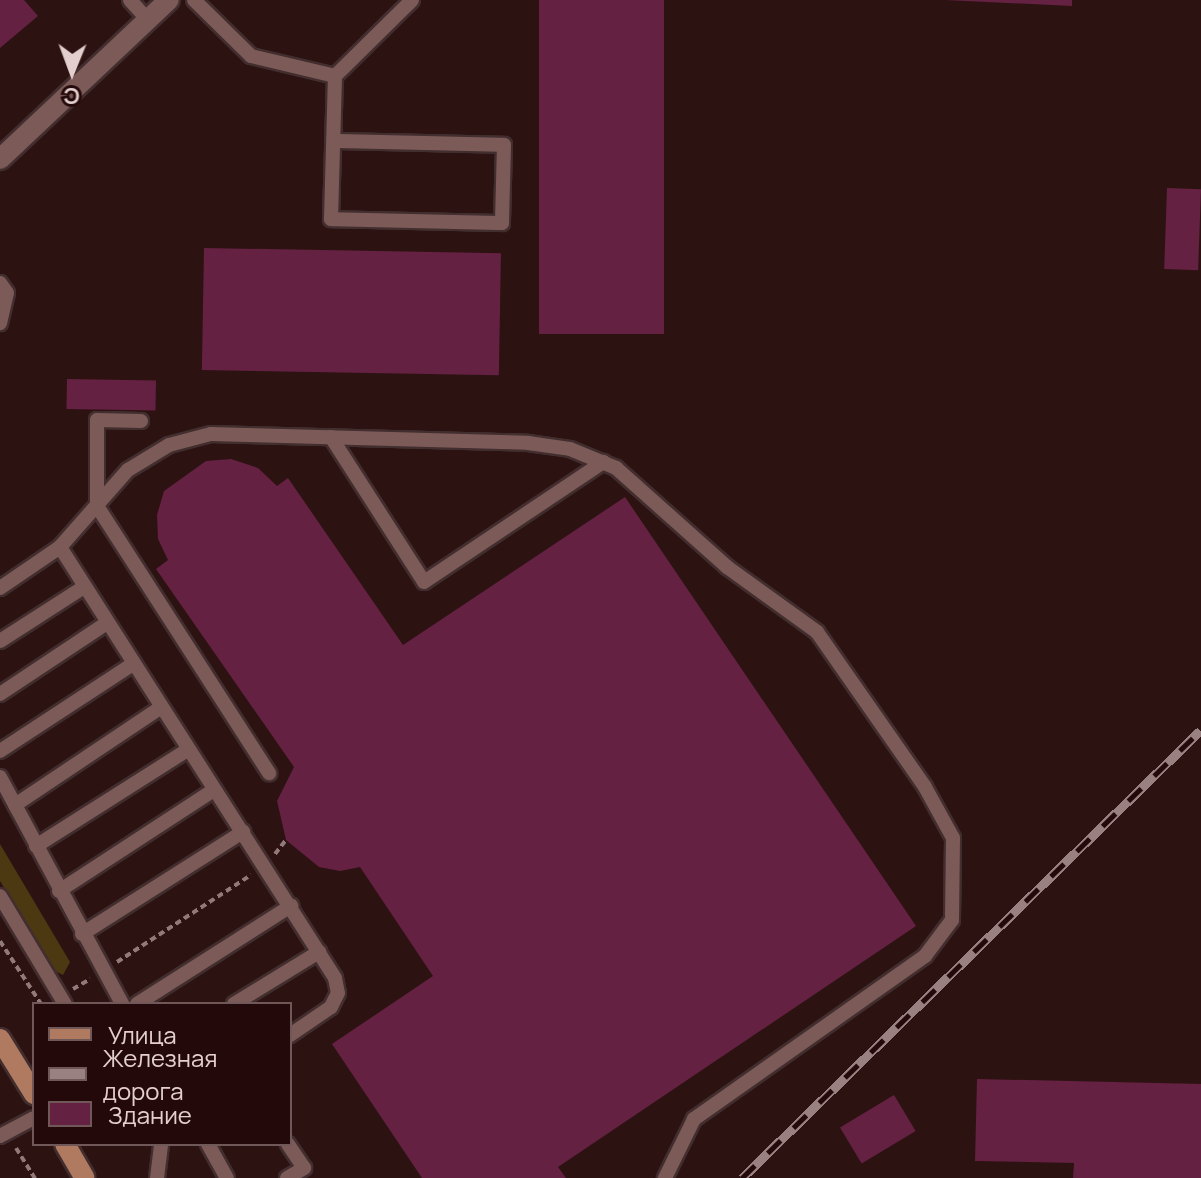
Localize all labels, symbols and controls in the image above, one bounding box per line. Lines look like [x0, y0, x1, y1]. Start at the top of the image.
north arrow [32, 32, 112, 112]
text: С [63, 81, 80, 111]
legend [32, 1002, 292, 1146]
text: Улица [108, 1018, 177, 1051]
text: Железная дорога [103, 1041, 218, 1107]
text: Здание [108, 1098, 192, 1131]

